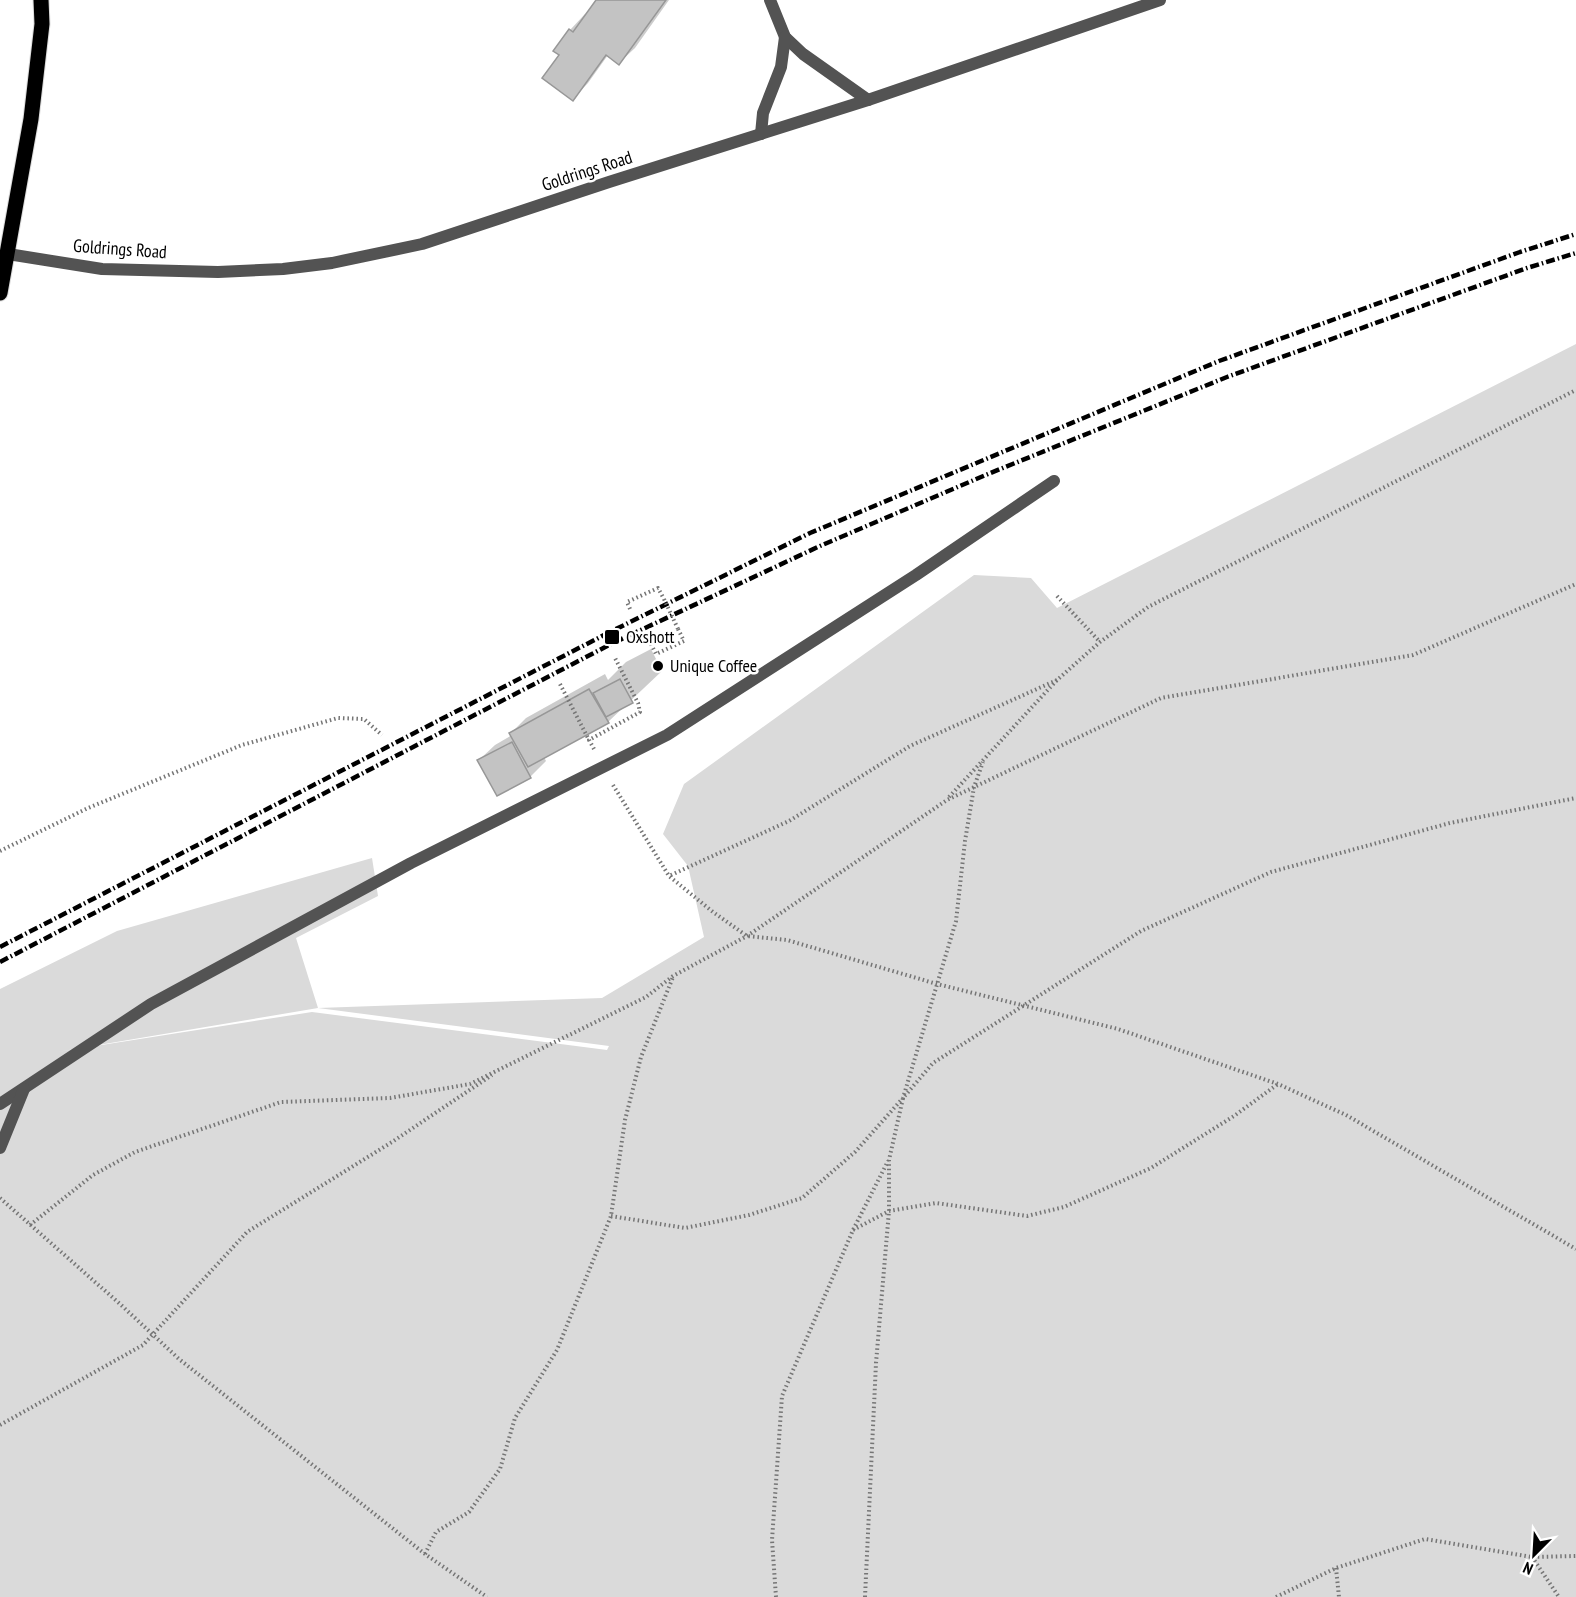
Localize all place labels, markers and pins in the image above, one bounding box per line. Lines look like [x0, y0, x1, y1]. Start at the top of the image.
place label: Oxshott [626, 625, 675, 648]
marker: Oxshott [603, 628, 621, 646]
place label: Unique Coffee [670, 654, 757, 677]
marker: Unique Coffee [651, 659, 665, 673]

